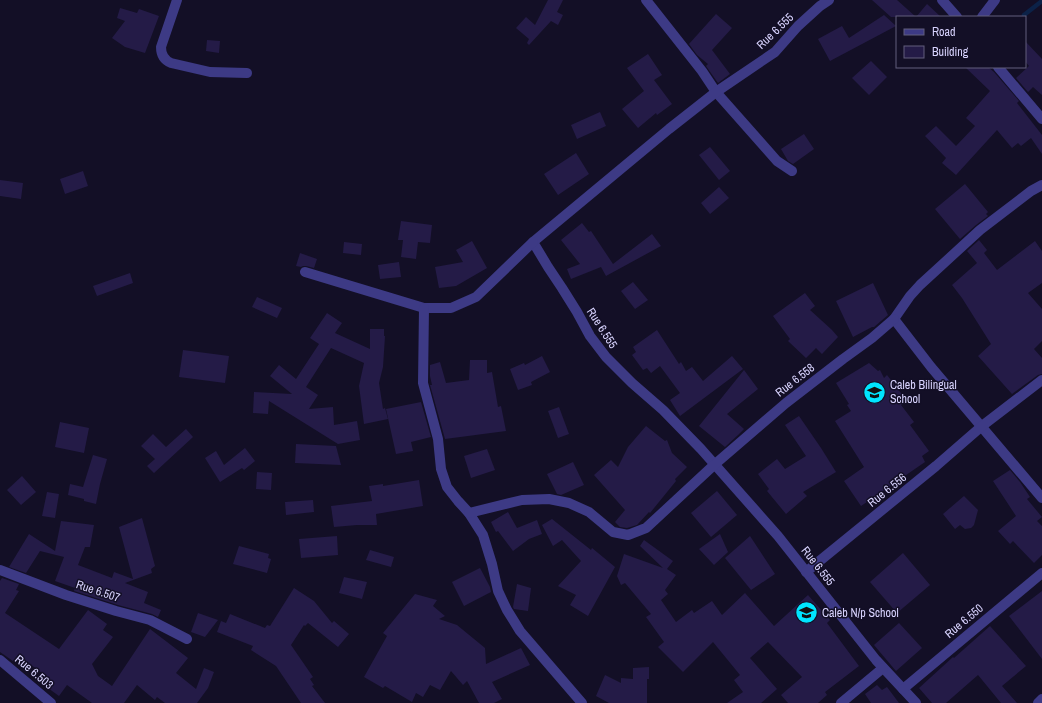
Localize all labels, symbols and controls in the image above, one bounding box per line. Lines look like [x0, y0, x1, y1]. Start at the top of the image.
street label: Rue 6.555 [753, 9, 797, 53]
legend [896, 16, 1026, 68]
text: Road [932, 24, 956, 40]
text: Building [932, 44, 969, 60]
street label: Rue 6.555 [583, 305, 621, 352]
street label: Rue 6.558 [772, 360, 818, 400]
place label: Caleb Bilingual School [890, 377, 957, 407]
school or university icon: Caleb Bilingual School [862, 379, 888, 405]
street label: Rue 6.556 [864, 469, 910, 511]
street label: Rue 6.555 [798, 543, 839, 589]
street label: Rue 6.507 [74, 576, 123, 606]
school or university icon: Caleb N/p School [794, 600, 820, 626]
street label: Rue 6.550 [941, 600, 987, 642]
place label: Caleb N/p School [822, 605, 899, 621]
street label: Rue 6.503 [11, 651, 57, 693]

